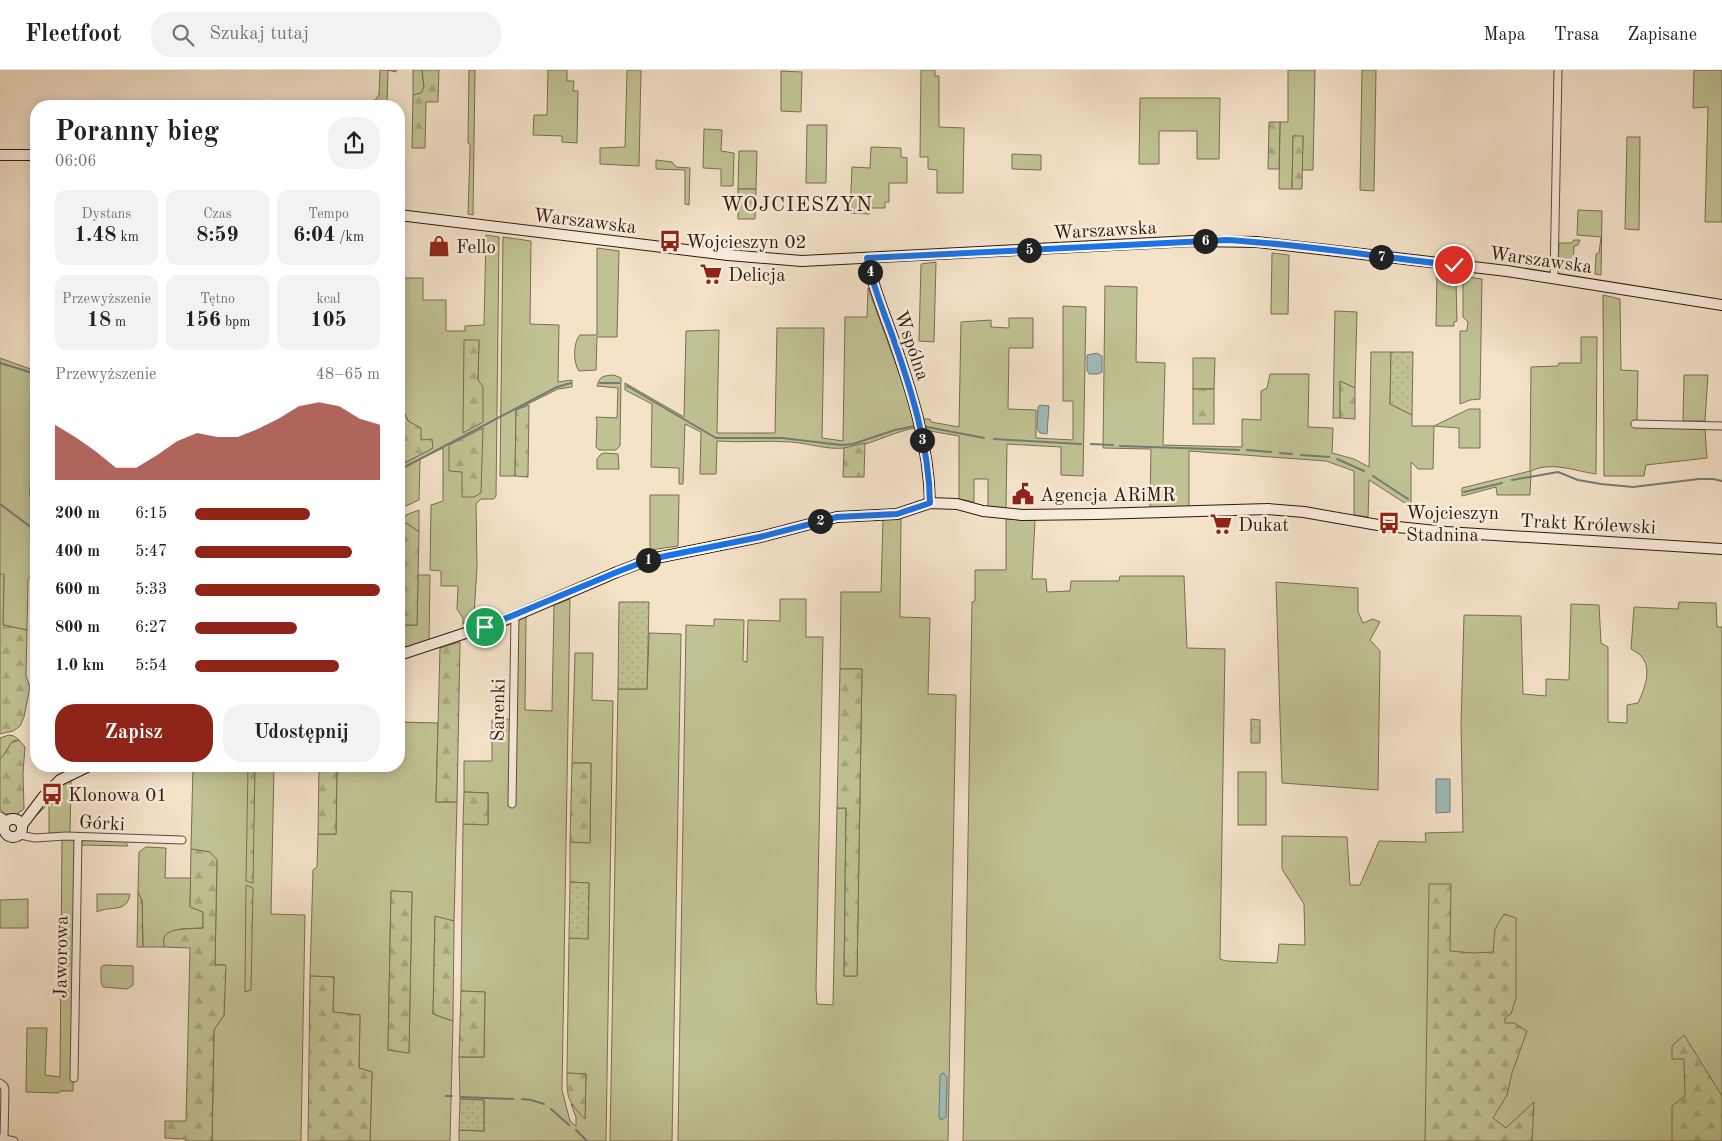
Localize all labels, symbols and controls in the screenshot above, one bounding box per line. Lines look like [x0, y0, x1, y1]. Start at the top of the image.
search box [151, 12, 501, 57]
icon: search [169, 21, 197, 49]
text: Fleetfoot [25, 23, 121, 47]
text: Szukaj tutaj [209, 25, 309, 44]
text: Mapa [1483, 26, 1526, 44]
text: Trasa [1554, 26, 1599, 44]
text: Zapisane [1627, 26, 1697, 44]
button: share [328, 117, 380, 169]
text: Poranny bieg [55, 119, 219, 147]
text: 06:06 [55, 154, 97, 170]
district label: WOJCIESZYN [721, 195, 873, 216]
text: Dystans [82, 207, 131, 221]
text: Czas [203, 207, 232, 221]
text: Tempo [308, 207, 349, 221]
street label: Warszawska [532, 207, 638, 238]
street label: Warszawska [1053, 219, 1158, 244]
text: 1.48 [74, 225, 117, 246]
text: 8:59 [196, 225, 239, 246]
text: 6:04 [293, 225, 335, 246]
bus stop icon: Wojcieszyn 02 [657, 228, 683, 254]
pin: 6 [1192, 228, 1218, 254]
text: km [117, 230, 139, 244]
text: /km [335, 230, 364, 244]
shop icon: Fello [426, 233, 452, 259]
place label: Wojcieszyn 02 [686, 234, 806, 253]
text: 6 [1201, 234, 1210, 248]
pin: 5 [1016, 238, 1042, 262]
place label: Fello [456, 239, 496, 258]
text: 5 [1025, 243, 1034, 257]
pin: 7 [1368, 244, 1394, 270]
pin [1433, 244, 1475, 286]
street label: Warszawska [1488, 245, 1594, 278]
text: 7 [1377, 250, 1386, 264]
icon: check [1440, 251, 1468, 279]
pin: 4 [858, 260, 882, 284]
supermarket icon: Delicja [698, 261, 724, 287]
text: 4 [866, 265, 875, 279]
place label: Delicja [728, 267, 786, 286]
text: Przewyższenie [62, 292, 151, 306]
text: Tętno [200, 292, 235, 306]
text: kcal [316, 292, 341, 306]
street label: Wspólna [890, 308, 932, 384]
text: 18 [87, 310, 111, 331]
text: 156 [184, 310, 221, 331]
text: 105 [310, 310, 347, 331]
text: m [111, 315, 126, 329]
text: bpm [221, 315, 251, 329]
text: Przewyższenie [55, 367, 156, 383]
text: 48–65 m [316, 367, 380, 383]
pin: 3 [910, 428, 934, 452]
text: 3 [918, 433, 927, 447]
public building icon: Agencja ARiMR [1010, 481, 1036, 507]
place label: Agencja ARiMR [1040, 487, 1176, 506]
place label: Wojcieszyn Stadnina [1406, 505, 1499, 546]
text: 200 m [55, 506, 100, 522]
text: 6:15 [135, 506, 167, 522]
pin: 2 [808, 508, 832, 534]
bus stop icon: Wojcieszyn Stadnina [1376, 510, 1402, 536]
supermarket icon: Dukat [1208, 511, 1234, 537]
street label: Trakt Królewski [1519, 512, 1656, 539]
text: 2 [816, 514, 825, 528]
place label: Dukat [1238, 517, 1289, 536]
text: 400 m [55, 544, 100, 560]
text: 5:47 [135, 544, 167, 560]
pin: 1 [636, 548, 660, 572]
text: 1 [644, 553, 653, 567]
text: 600 m [55, 582, 100, 598]
text: 5:33 [135, 582, 167, 598]
pin [464, 606, 506, 648]
icon: arrive [471, 613, 499, 641]
text: 800 m [55, 620, 100, 636]
text: 6:27 [135, 620, 167, 636]
text: 1.0 km [55, 658, 104, 674]
text: 5:54 [135, 658, 167, 674]
street label: Sarenki [489, 678, 510, 742]
button: Zapisz [55, 704, 213, 762]
button: Udostępnij [223, 704, 380, 762]
bus stop icon: Klonowa 01 [39, 781, 65, 807]
place label: Klonowa 01 [68, 787, 167, 806]
street label: Górki [78, 814, 125, 835]
street label: Jaworowa [52, 915, 73, 999]

